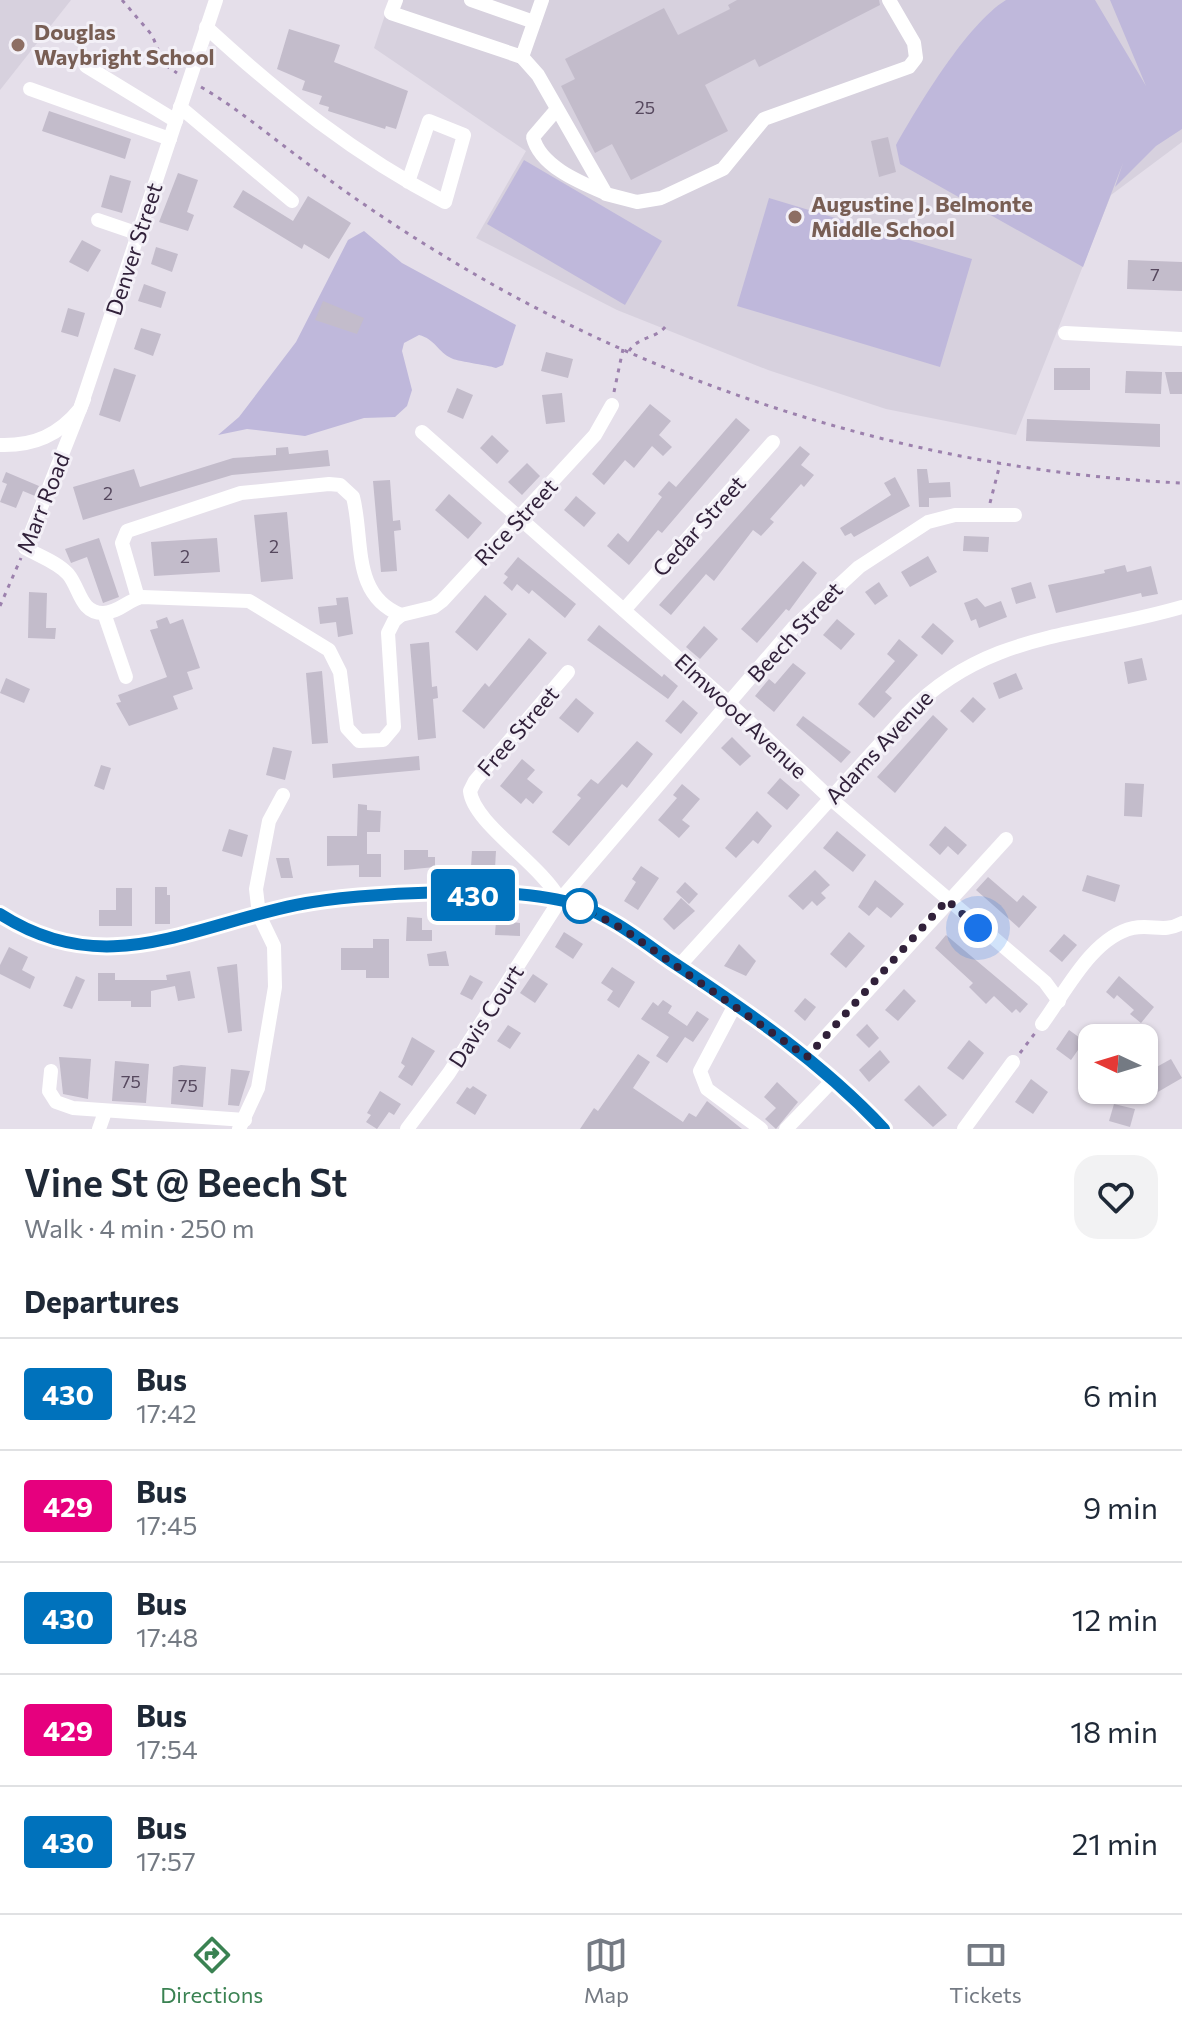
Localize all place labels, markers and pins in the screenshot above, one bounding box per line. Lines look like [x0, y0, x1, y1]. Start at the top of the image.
place label: Douglas Waybright School [34, 18, 215, 70]
marker: Douglas Waybright School [9, 36, 27, 54]
place label: Augustine J. Belmonte Middle School [811, 190, 1033, 242]
marker: Augustine J. Belmonte Middle School [786, 208, 804, 226]
unlabelled marker [563, 889, 597, 923]

